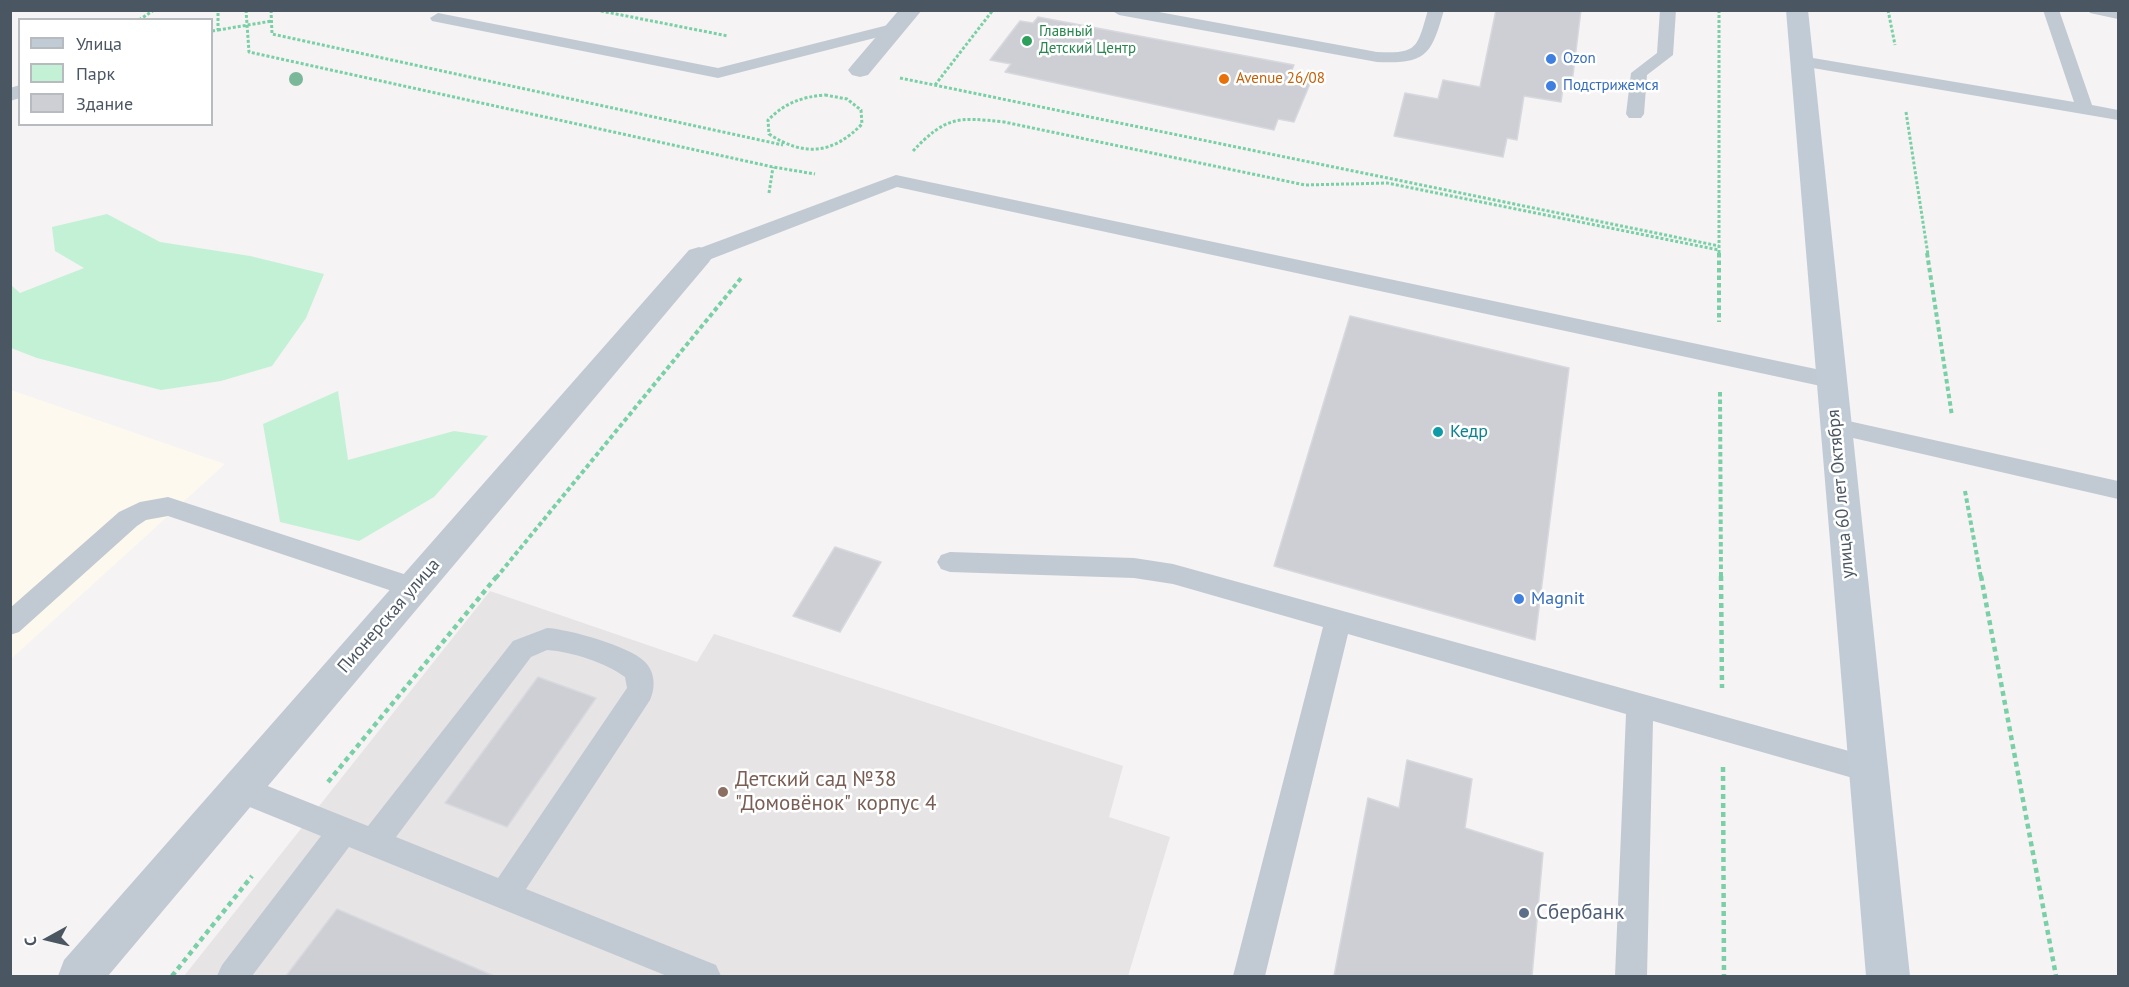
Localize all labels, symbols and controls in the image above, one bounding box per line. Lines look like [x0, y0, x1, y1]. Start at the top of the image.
legend [18, 18, 213, 126]
place label: Главный Детский Центр [1039, 23, 1136, 58]
text: Улица [76, 32, 122, 55]
marker: Главный Детский Центр [1020, 34, 1034, 48]
place label: Ozon [1563, 50, 1596, 68]
marker: Ozon [1544, 52, 1558, 66]
text: Парк [76, 62, 115, 85]
place label: Avenue 26/08 [1236, 70, 1325, 88]
marker: Avenue 26/08 [1217, 72, 1231, 86]
place label: Подстрижемся [1563, 77, 1659, 95]
marker: Подстрижемся [1544, 79, 1558, 93]
text: Здание [76, 92, 133, 115]
street label: улица 60 лет Октября [1823, 408, 1859, 580]
place label: Кедр [1450, 421, 1488, 443]
marker: Кедр [1431, 425, 1445, 439]
street label: Пионерская улица [333, 554, 445, 678]
place label: Magnit [1531, 588, 1585, 610]
marker: Magnit [1512, 592, 1526, 606]
place label: Детский сад №38 "Домовёнок" корпус 4 [735, 767, 937, 817]
marker: Детский сад №38 "Домовёнок" корпус 4 [716, 785, 730, 799]
place label: Сбербанк [1536, 900, 1624, 926]
marker: Сбербанк [1517, 906, 1531, 920]
north arrow [18, 909, 78, 969]
text: С [20, 936, 41, 947]

